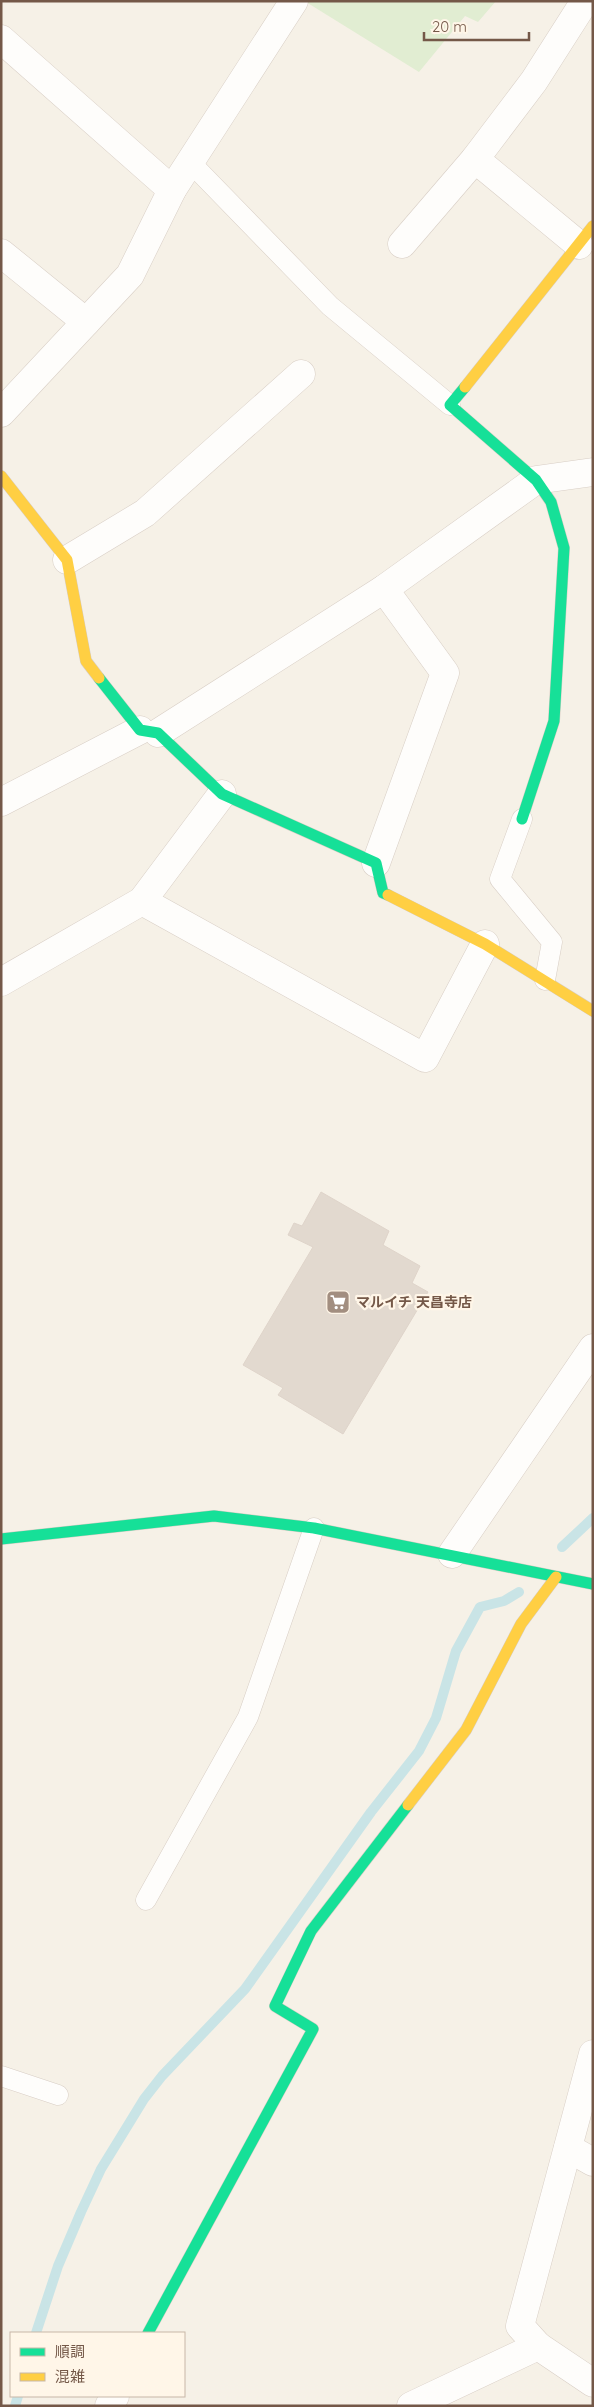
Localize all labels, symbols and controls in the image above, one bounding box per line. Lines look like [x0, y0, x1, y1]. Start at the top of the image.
scale bar [424, 10, 529, 42]
text: 20 m [432, 17, 467, 36]
supermarket icon: マルイチ 天昌寺店 [325, 1289, 351, 1315]
place label: マルイチ 天昌寺店 [356, 1293, 472, 1311]
legend [10, 2332, 185, 2397]
text: 順調 [55, 2342, 85, 2361]
text: 混雑 [55, 2367, 85, 2386]

